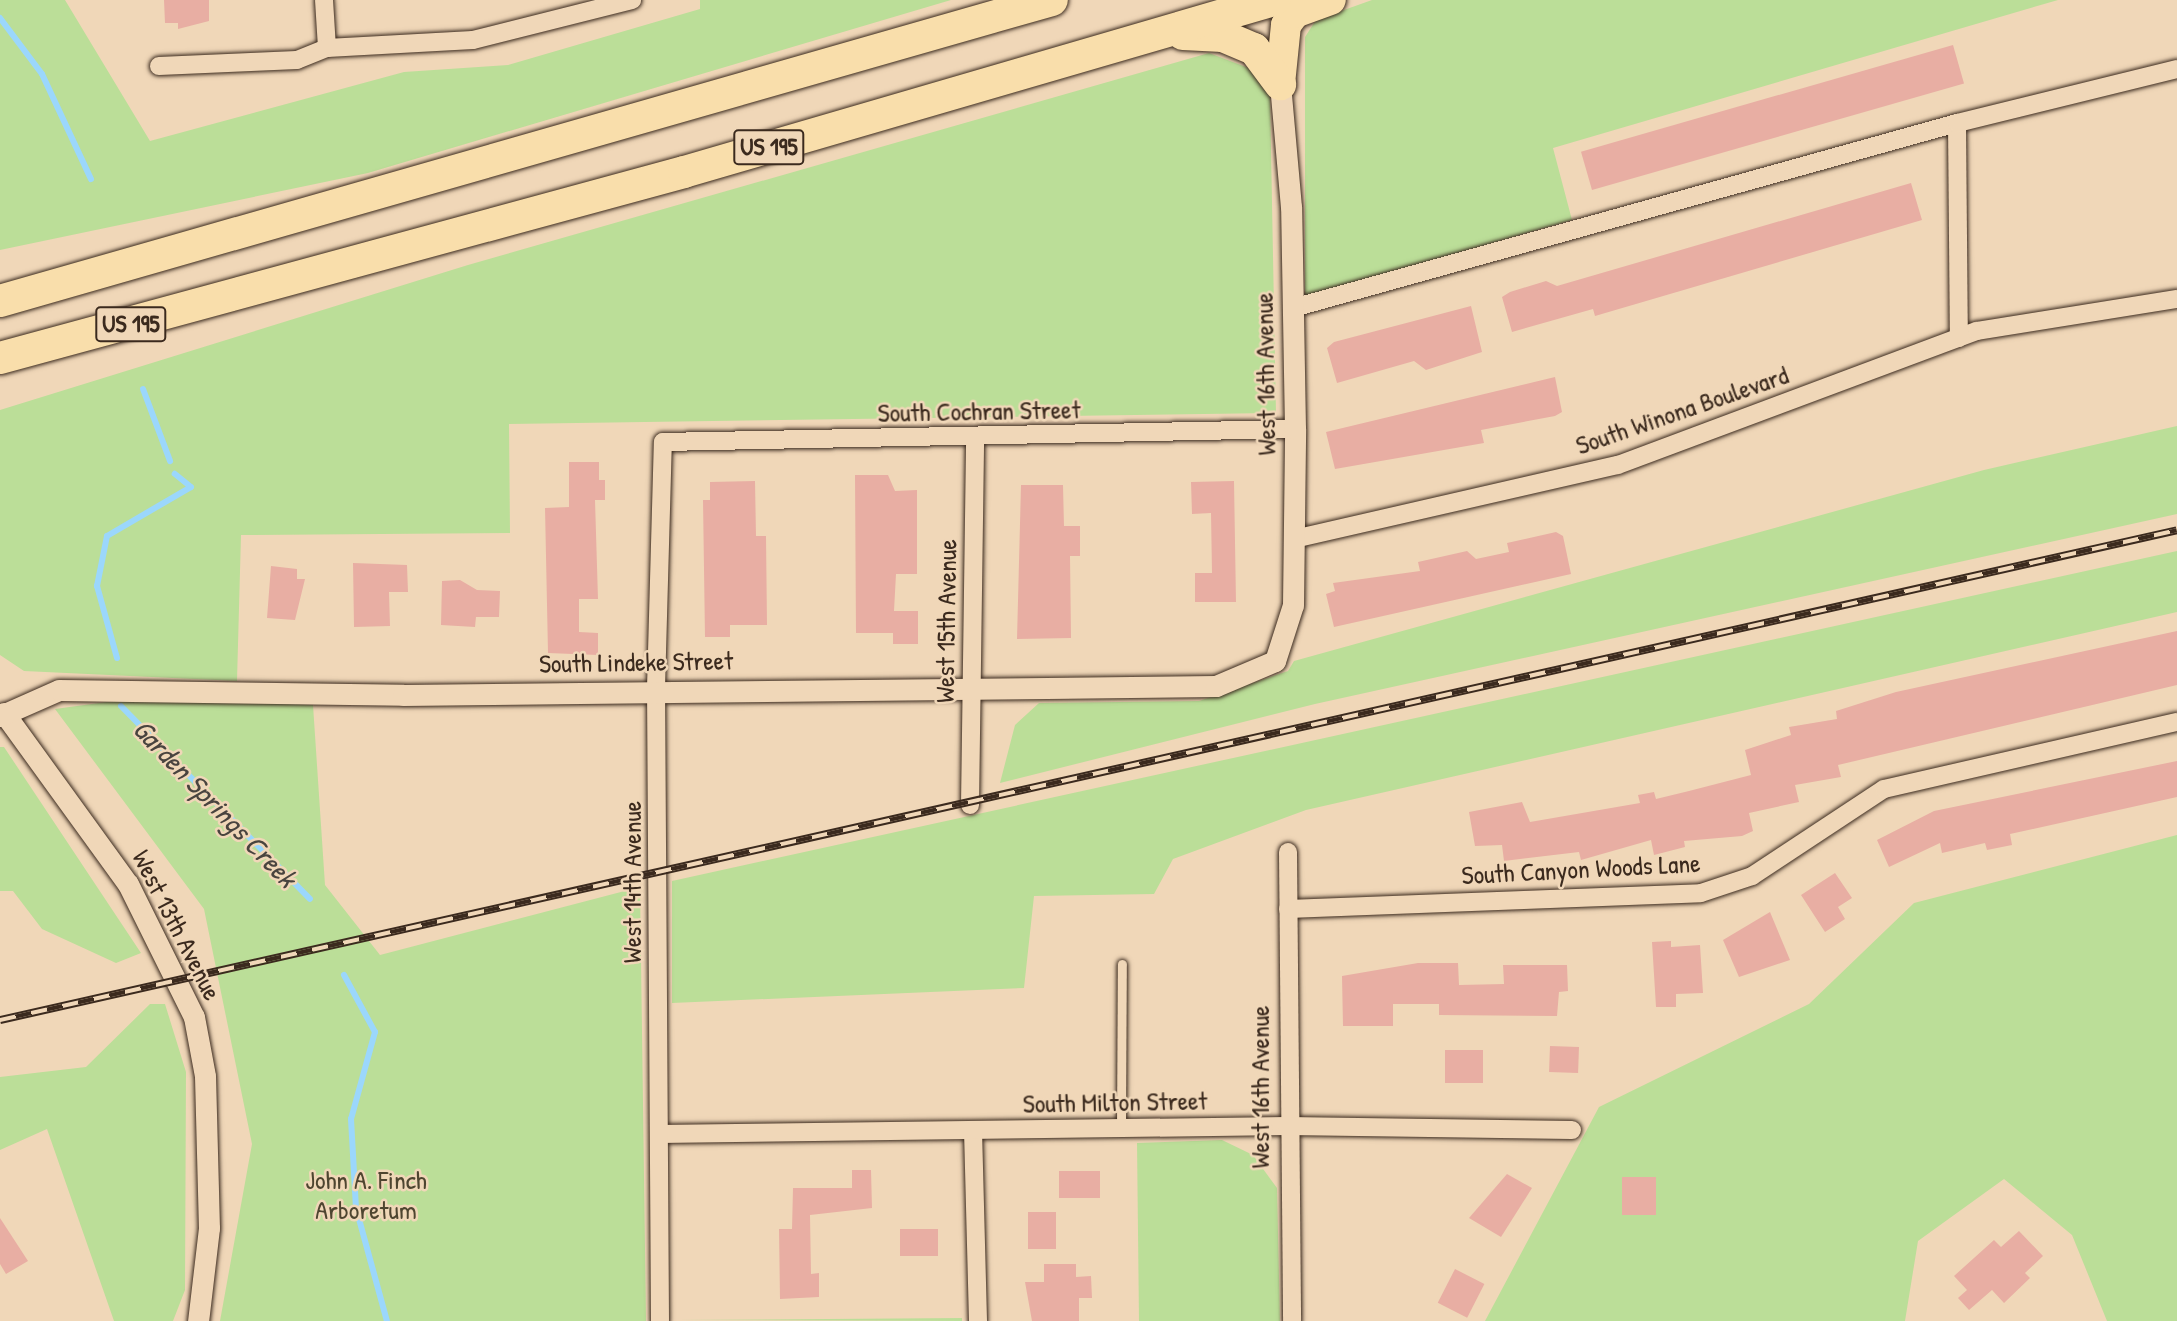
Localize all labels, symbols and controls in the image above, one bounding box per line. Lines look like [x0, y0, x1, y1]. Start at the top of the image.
road number: US 195 [732, 127, 806, 168]
street label: West 16th Avenue [1248, 292, 1282, 456]
road number: US 195 [94, 304, 168, 344]
street label: South Winona Boulevard [1572, 359, 1792, 461]
street label: South Cochran Street [877, 394, 1081, 428]
street label: West 15th Avenue [929, 539, 963, 703]
street label: South Lindeke Street [539, 645, 733, 679]
water label: Garden Springs Creek [126, 712, 304, 894]
street label: West 14th Avenue [616, 801, 648, 963]
street label: West 13th Avenue [126, 845, 228, 1005]
street label: South Canyon Woods Lane [1461, 847, 1701, 891]
street label: West 16th Avenue [1244, 1006, 1276, 1168]
street label: South Milton Street [1022, 1085, 1208, 1119]
park label: John A. Finch Arboretum [305, 1164, 427, 1226]

